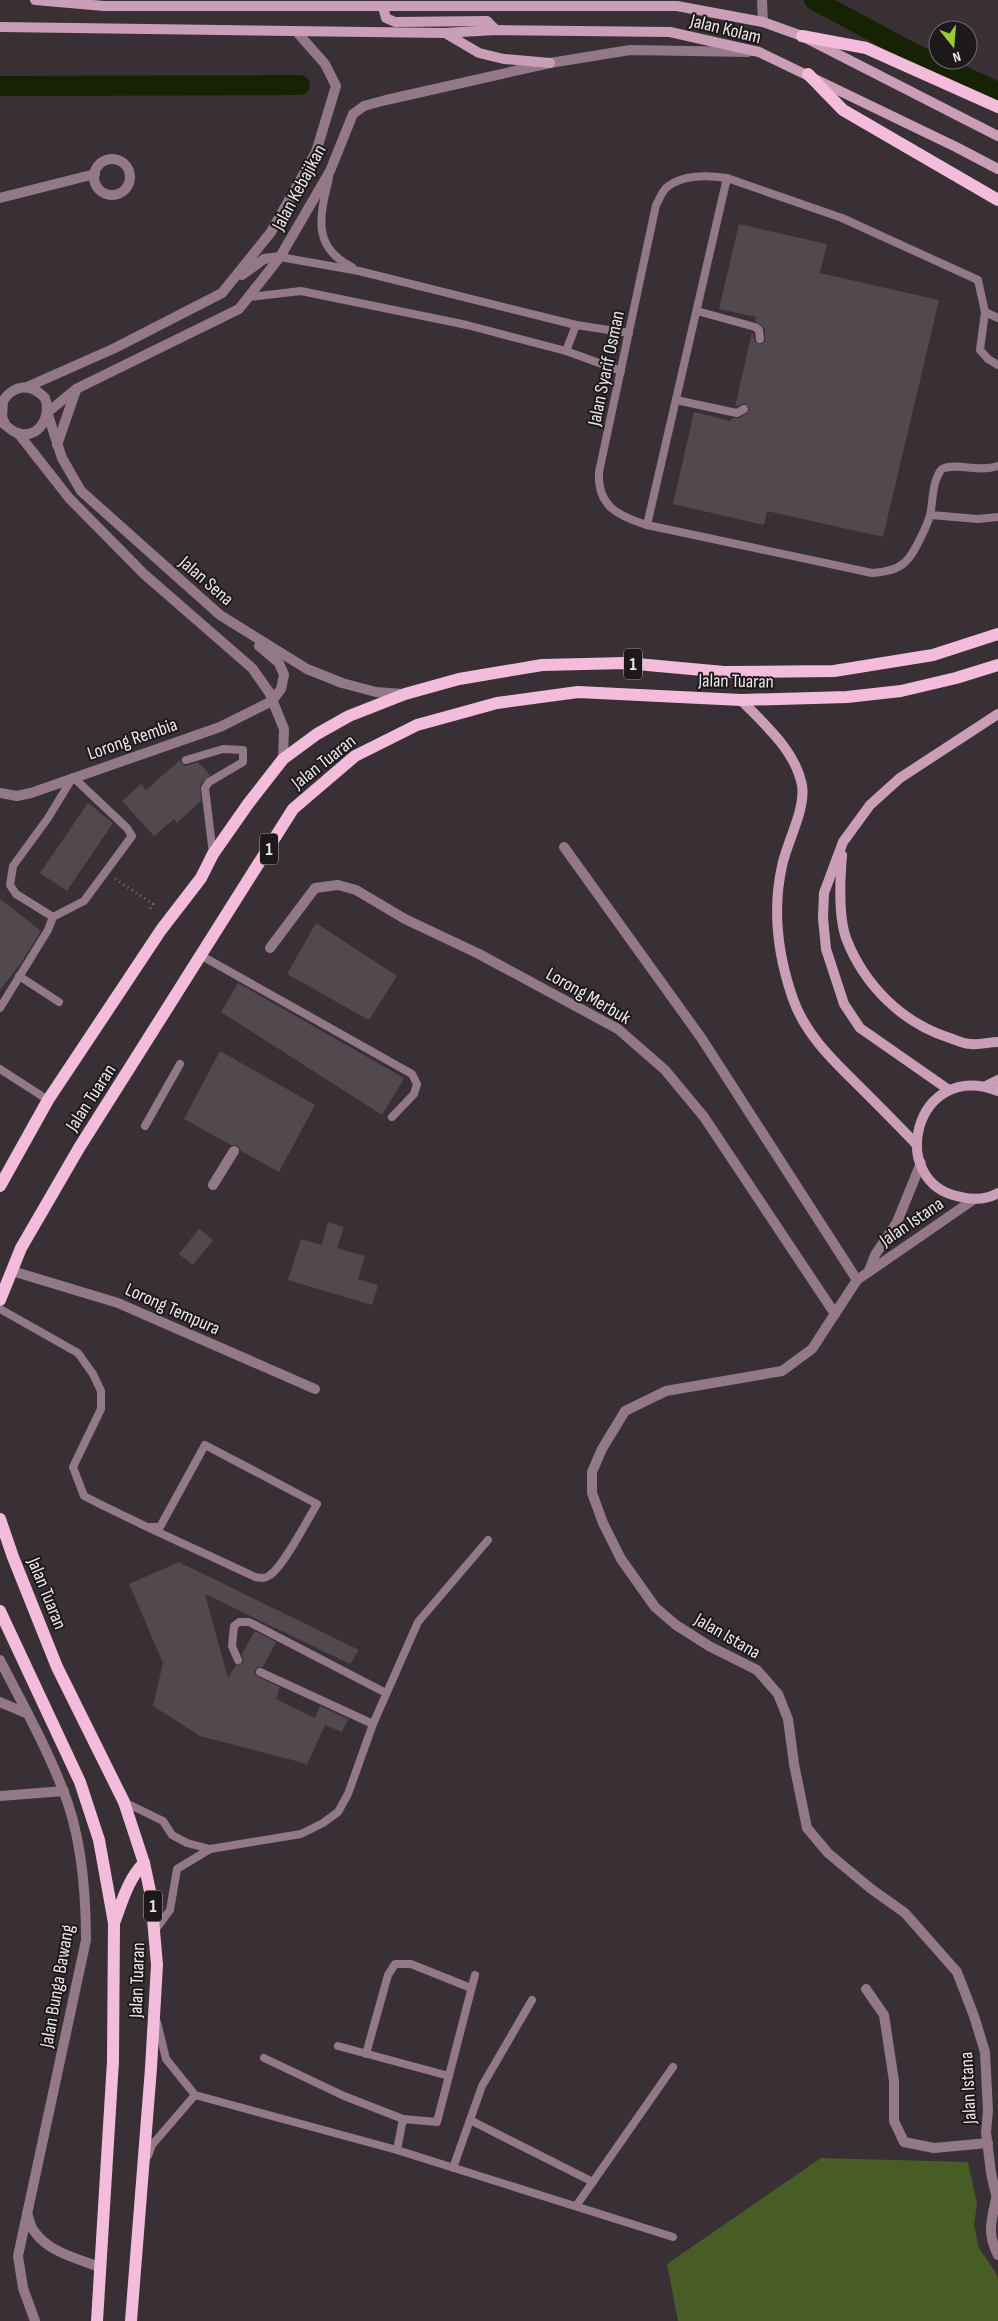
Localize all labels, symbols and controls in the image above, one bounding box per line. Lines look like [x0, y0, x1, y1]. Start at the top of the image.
street label: Jalan Kolam [687, 9, 764, 49]
north arrow [928, 20, 978, 70]
text: N [951, 48, 963, 66]
street label: Jalan Kebajikan [267, 141, 332, 235]
street label: Jalan Syarif Osman [583, 309, 630, 429]
street label: Jalan Sena [173, 551, 238, 611]
road number: 1 [624, 649, 642, 680]
street label: Jalan Tuaran [697, 669, 774, 694]
street label: Lorong Rembia [84, 713, 180, 766]
street label: Jalan Tuaran [286, 730, 361, 795]
road number: 1 [260, 834, 278, 864]
street label: Lorong Merbuk [542, 963, 635, 1030]
street label: Jalan Tuaran [61, 1060, 121, 1137]
street label: Jalan Istana [875, 1192, 948, 1253]
street label: Lorong Tempura [122, 1278, 223, 1340]
street label: Jalan Tuaran [21, 1553, 71, 1633]
street label: Jalan Istana [689, 1608, 764, 1664]
road number: 1 [144, 1890, 162, 1922]
street label: Jalan Bunga Bawang [35, 1923, 80, 2051]
street label: Jalan Tuaran [125, 1942, 150, 2019]
street label: Jalan Istana [955, 2051, 982, 2126]

